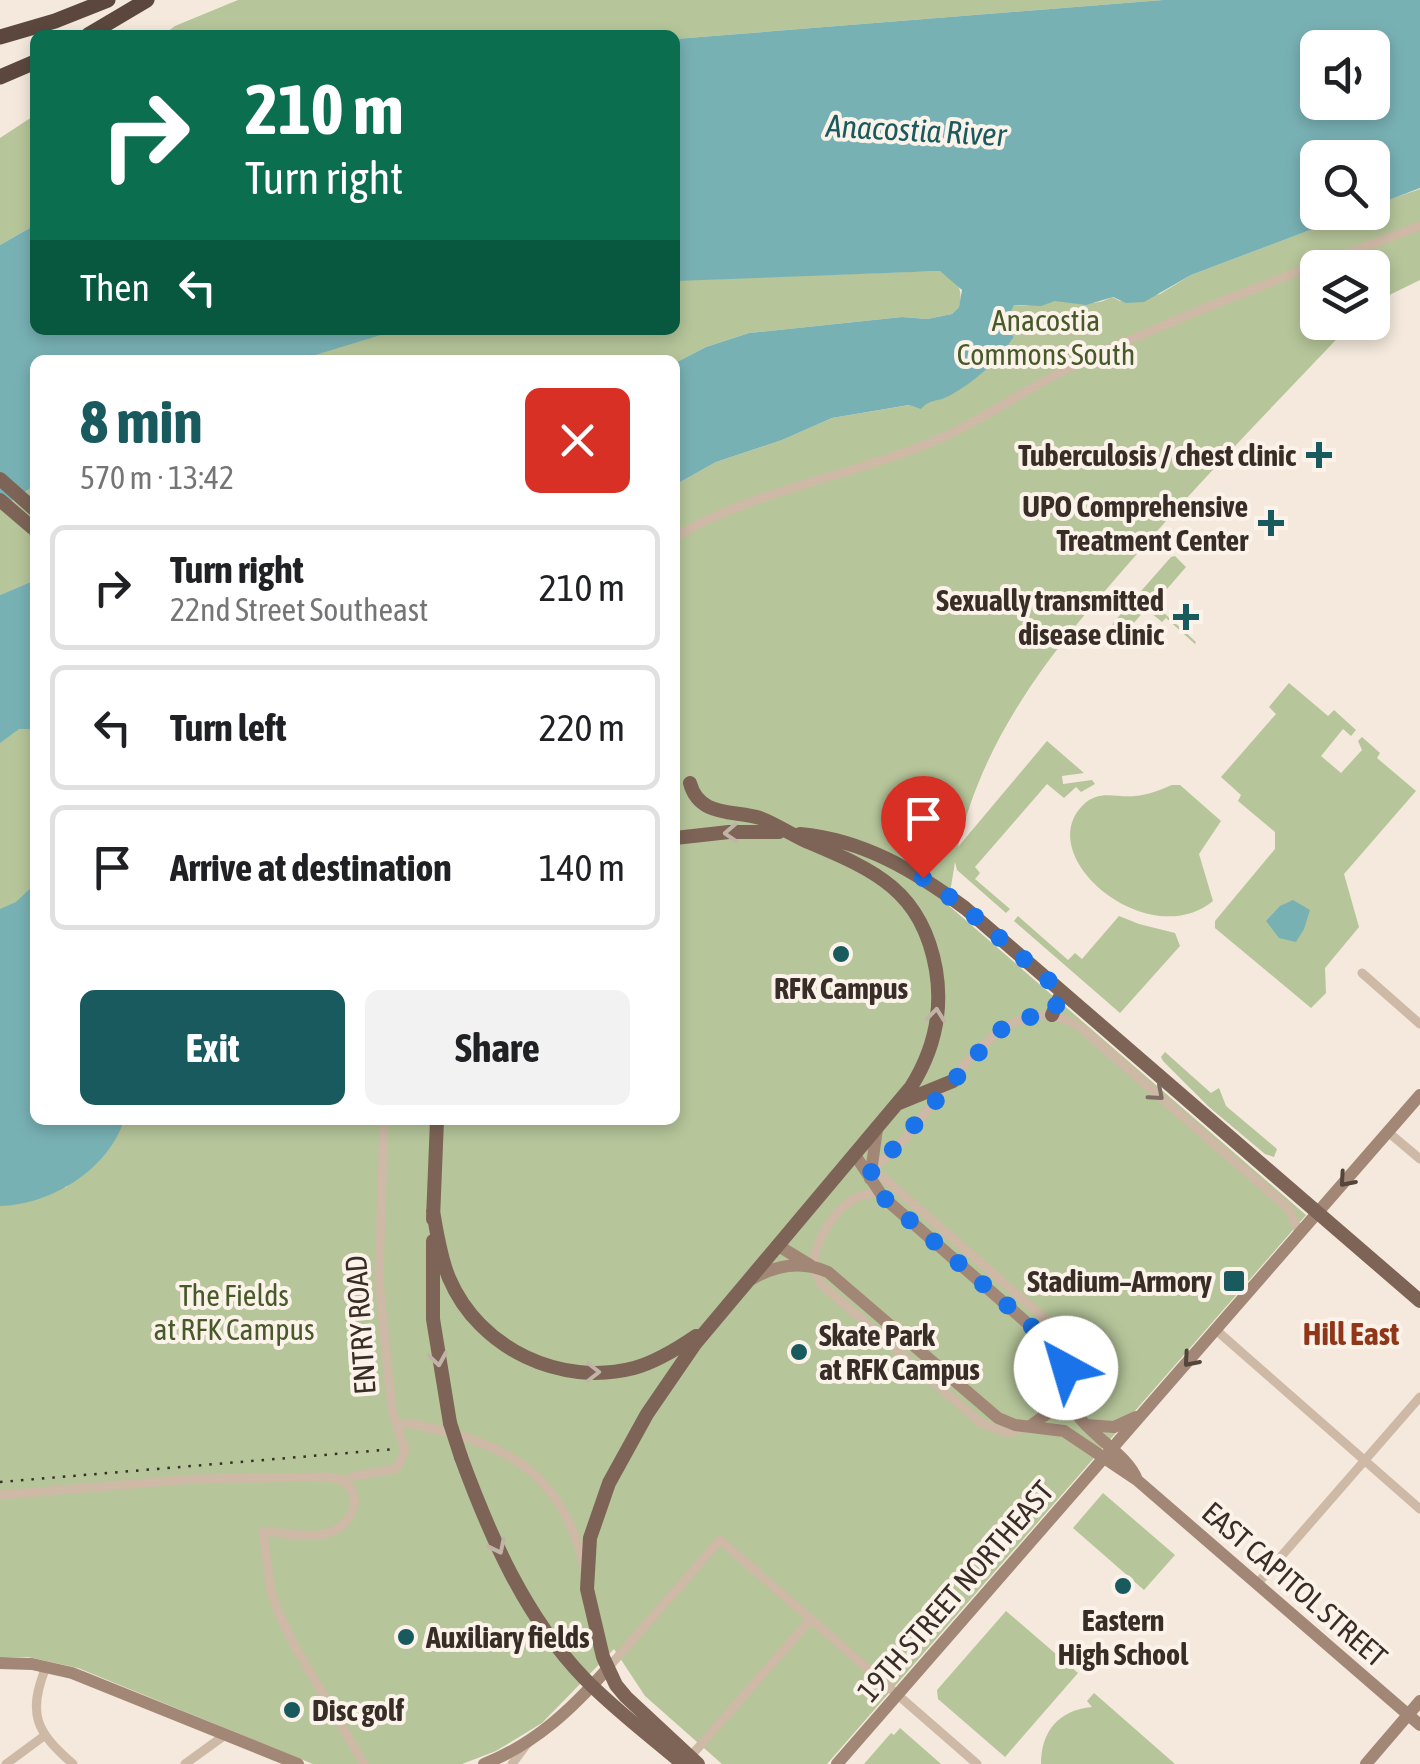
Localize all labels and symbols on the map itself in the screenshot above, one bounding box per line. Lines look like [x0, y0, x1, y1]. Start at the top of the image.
water label: Anacostia River [824, 107, 1009, 153]
park label: Anacostia Commons South [957, 303, 1135, 371]
place label: Tuberculosis / chest clinic [1018, 438, 1296, 472]
marker: Tuberculosis / chest clinic [1306, 442, 1332, 468]
place label: UPO Comprehensive Treatment Center [1022, 489, 1249, 557]
marker: UPO Comprehensive Treatment Center [1258, 510, 1284, 536]
place label: Sexually transmitted disease clinic [936, 583, 1164, 651]
marker: Sexually transmitted disease clinic [1173, 604, 1199, 630]
pin [881, 776, 966, 879]
one-way arrow [722, 822, 738, 843]
marker: RFK Campus [830, 943, 852, 965]
place label: RFK Campus [774, 971, 909, 1005]
one-way arrow [925, 1007, 946, 1023]
one-way arrow [1145, 1082, 1164, 1100]
one-way arrow [1340, 1168, 1358, 1187]
street label: ENTRY ROAD [338, 1254, 382, 1396]
place label: Stadium–Armory [1027, 1264, 1213, 1298]
marker: Stadium–Armory [1221, 1268, 1247, 1294]
park label: The Fields at RFK Campus [154, 1278, 314, 1346]
district label: Hill East [1303, 1315, 1400, 1352]
position arrow [1014, 1316, 1118, 1420]
place label: Skate Park at RFK Campus [819, 1318, 980, 1386]
marker: Skate Park at RFK Campus [788, 1341, 810, 1363]
one-way arrow [1183, 1349, 1201, 1367]
one-way arrow [427, 1350, 448, 1367]
one-way arrow [586, 1361, 601, 1383]
street label: 19TH STREET NORTHEAST [850, 1474, 1060, 1708]
street label: EAST CAPITOL STREET [1196, 1495, 1394, 1673]
one-way arrow [486, 1537, 506, 1555]
marker: Eastern High School [1112, 1575, 1134, 1597]
place label: Eastern High School [1058, 1603, 1189, 1671]
place label: Auxiliary fields [425, 1620, 590, 1654]
marker: Auxiliary fields [395, 1626, 417, 1648]
place label: Disc golf [312, 1693, 405, 1727]
marker: Disc golf [281, 1699, 303, 1721]

